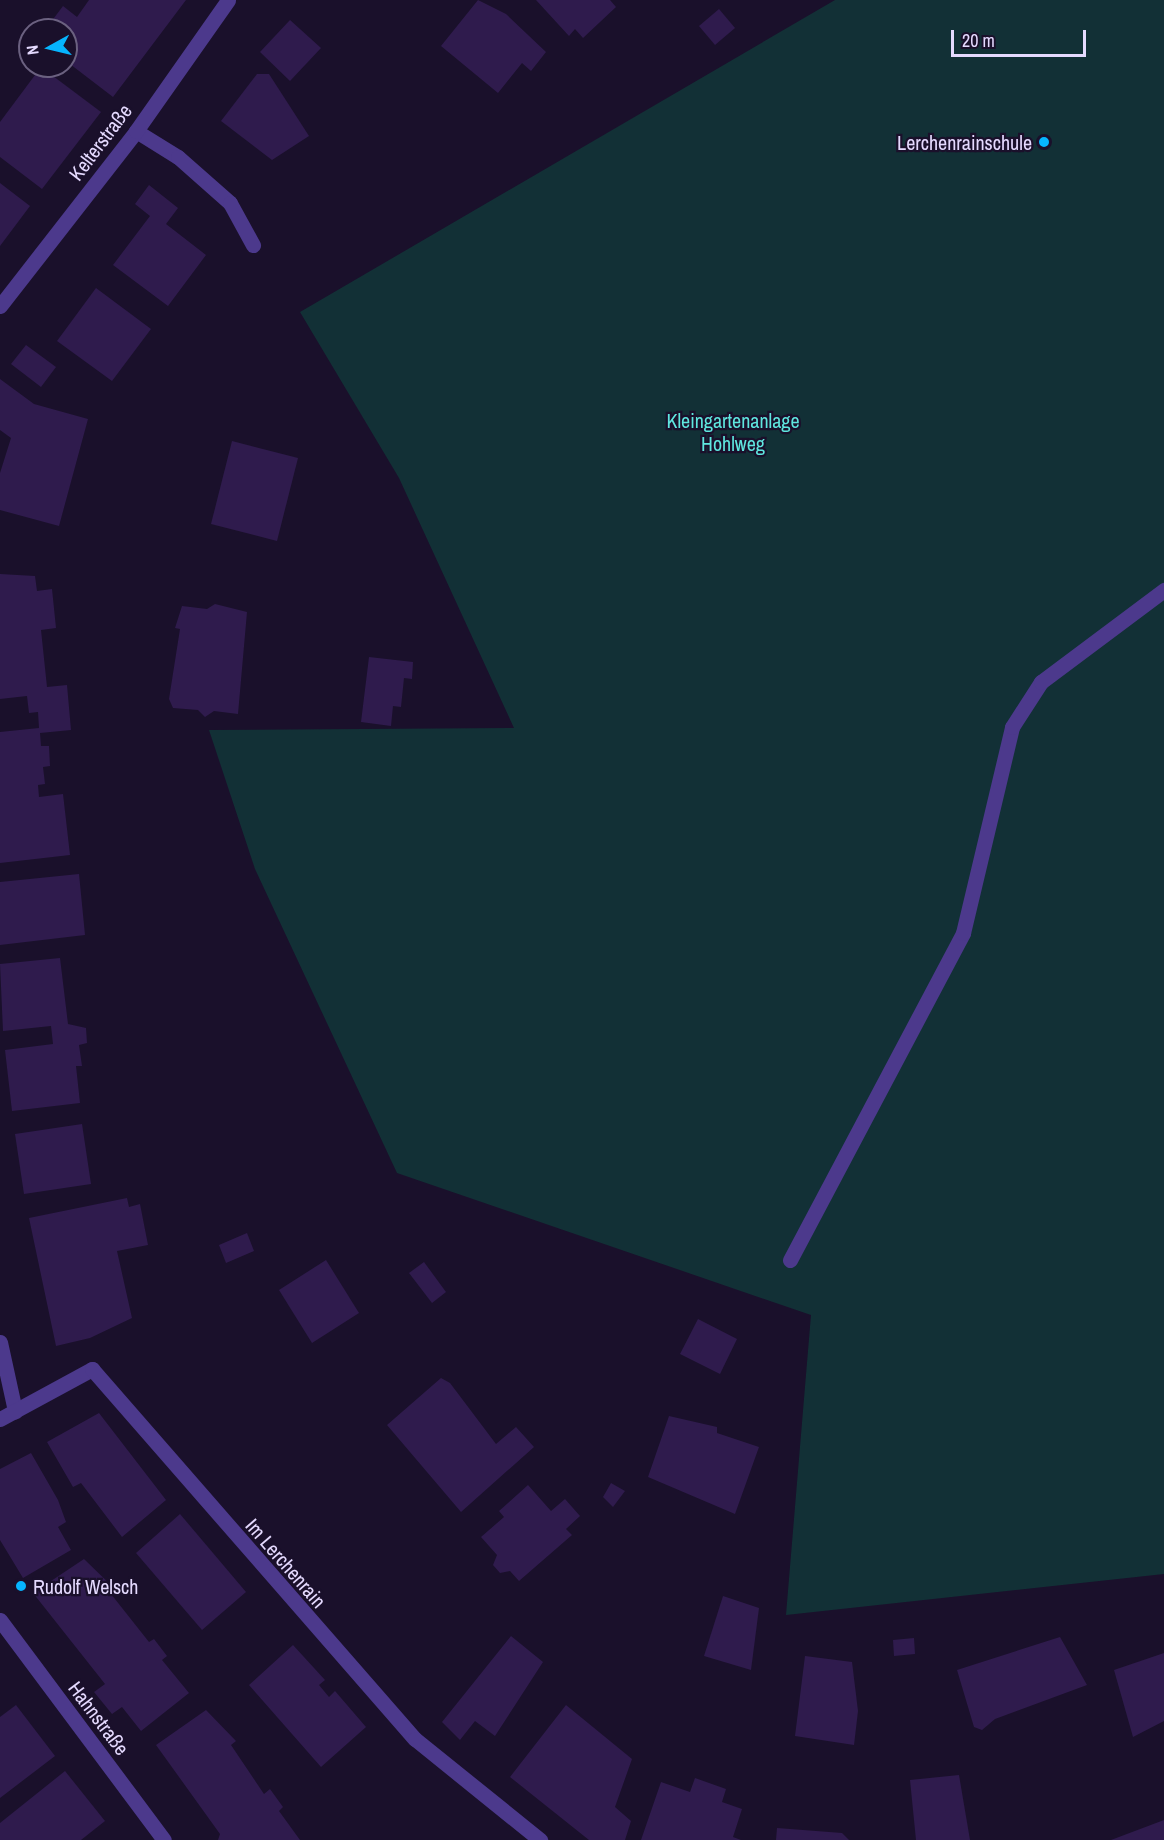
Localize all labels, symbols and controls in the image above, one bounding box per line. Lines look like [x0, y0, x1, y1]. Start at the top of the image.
north arrow [18, 18, 78, 78]
scale bar [954, 18, 1089, 56]
text: 20 m [962, 28, 995, 53]
text: N [21, 44, 44, 56]
street label: Kelterstraße [64, 99, 136, 185]
place label: Lerchenrainschule [897, 130, 1032, 154]
marker: Lerchenrainschule [1037, 135, 1051, 149]
park label: Kleingartenanlage Hohlweg [666, 409, 800, 456]
street label: Im Lerchenrain [241, 1514, 331, 1612]
place label: Rudolf Welsch [33, 1574, 138, 1598]
marker: Rudolf Welsch [14, 1579, 28, 1593]
street label: Hahnstraße [64, 1677, 134, 1759]

